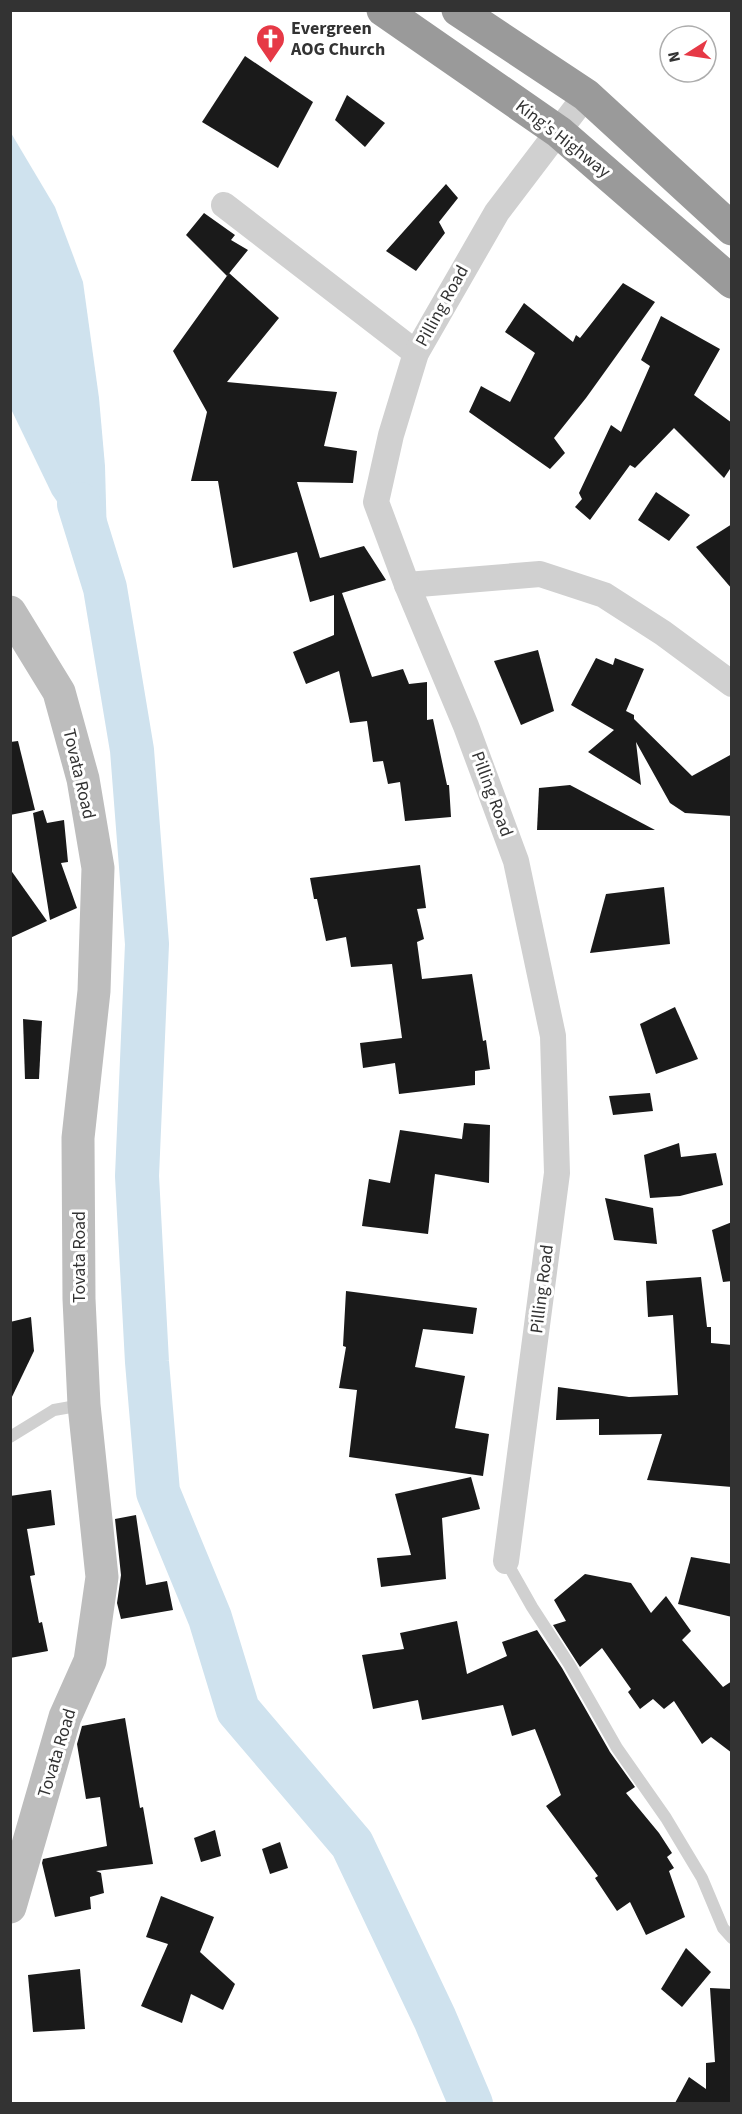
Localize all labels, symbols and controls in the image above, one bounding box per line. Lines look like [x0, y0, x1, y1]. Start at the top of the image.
place label: Evergreen AOG Church [290, 16, 385, 62]
church icon: Evergreen AOG Church [254, 22, 286, 64]
north arrow [658, 24, 718, 84]
text: N [662, 49, 686, 64]
street label: King's Highway [510, 94, 616, 184]
street label: Pilling Road [409, 261, 475, 351]
street label: Tovata Road [56, 726, 102, 822]
street label: Pilling Road [465, 748, 519, 840]
street label: Tovata Road [67, 1211, 92, 1303]
street label: Pilling Road [524, 1243, 560, 1335]
street label: Tovata Road [32, 1705, 82, 1801]

